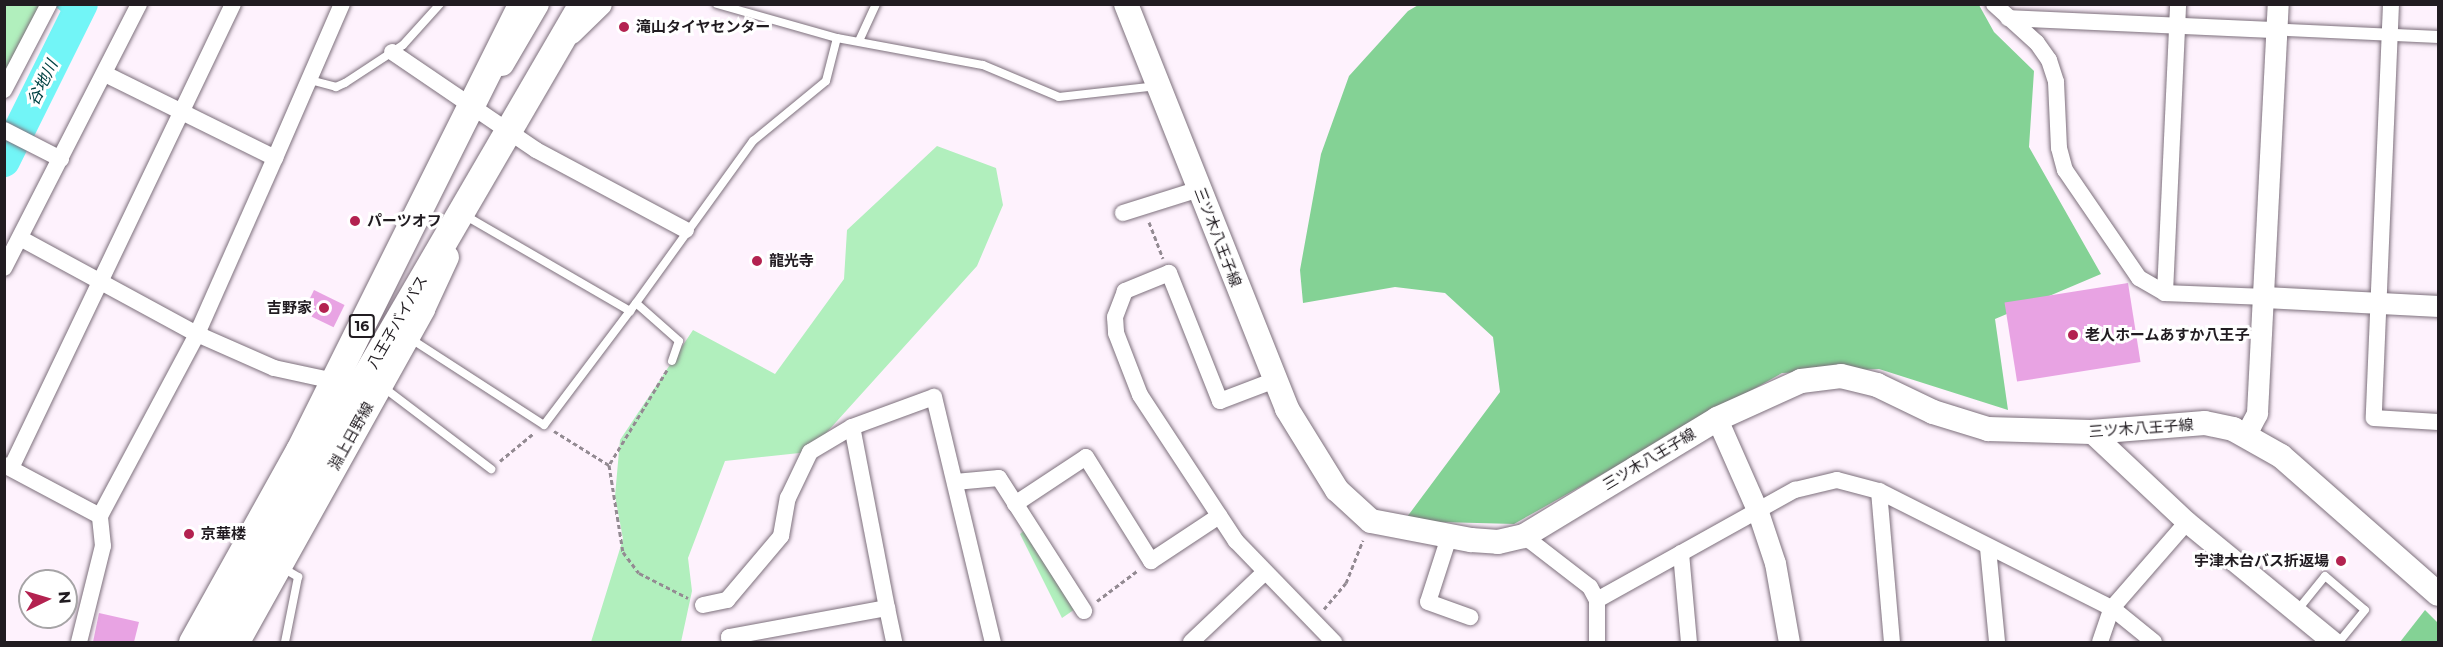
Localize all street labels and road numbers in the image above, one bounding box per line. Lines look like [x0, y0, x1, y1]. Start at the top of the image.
street label: 三ツ木八王子線 [1191, 185, 1245, 289]
street label: 八王子バイパス [363, 272, 431, 372]
road number: 16 [348, 315, 376, 337]
street label: 淵上日野線 [325, 399, 377, 473]
street label: 三ツ木八王子線 [2088, 415, 2194, 441]
street label: 三ツ木八王子線 [1599, 424, 1699, 494]

